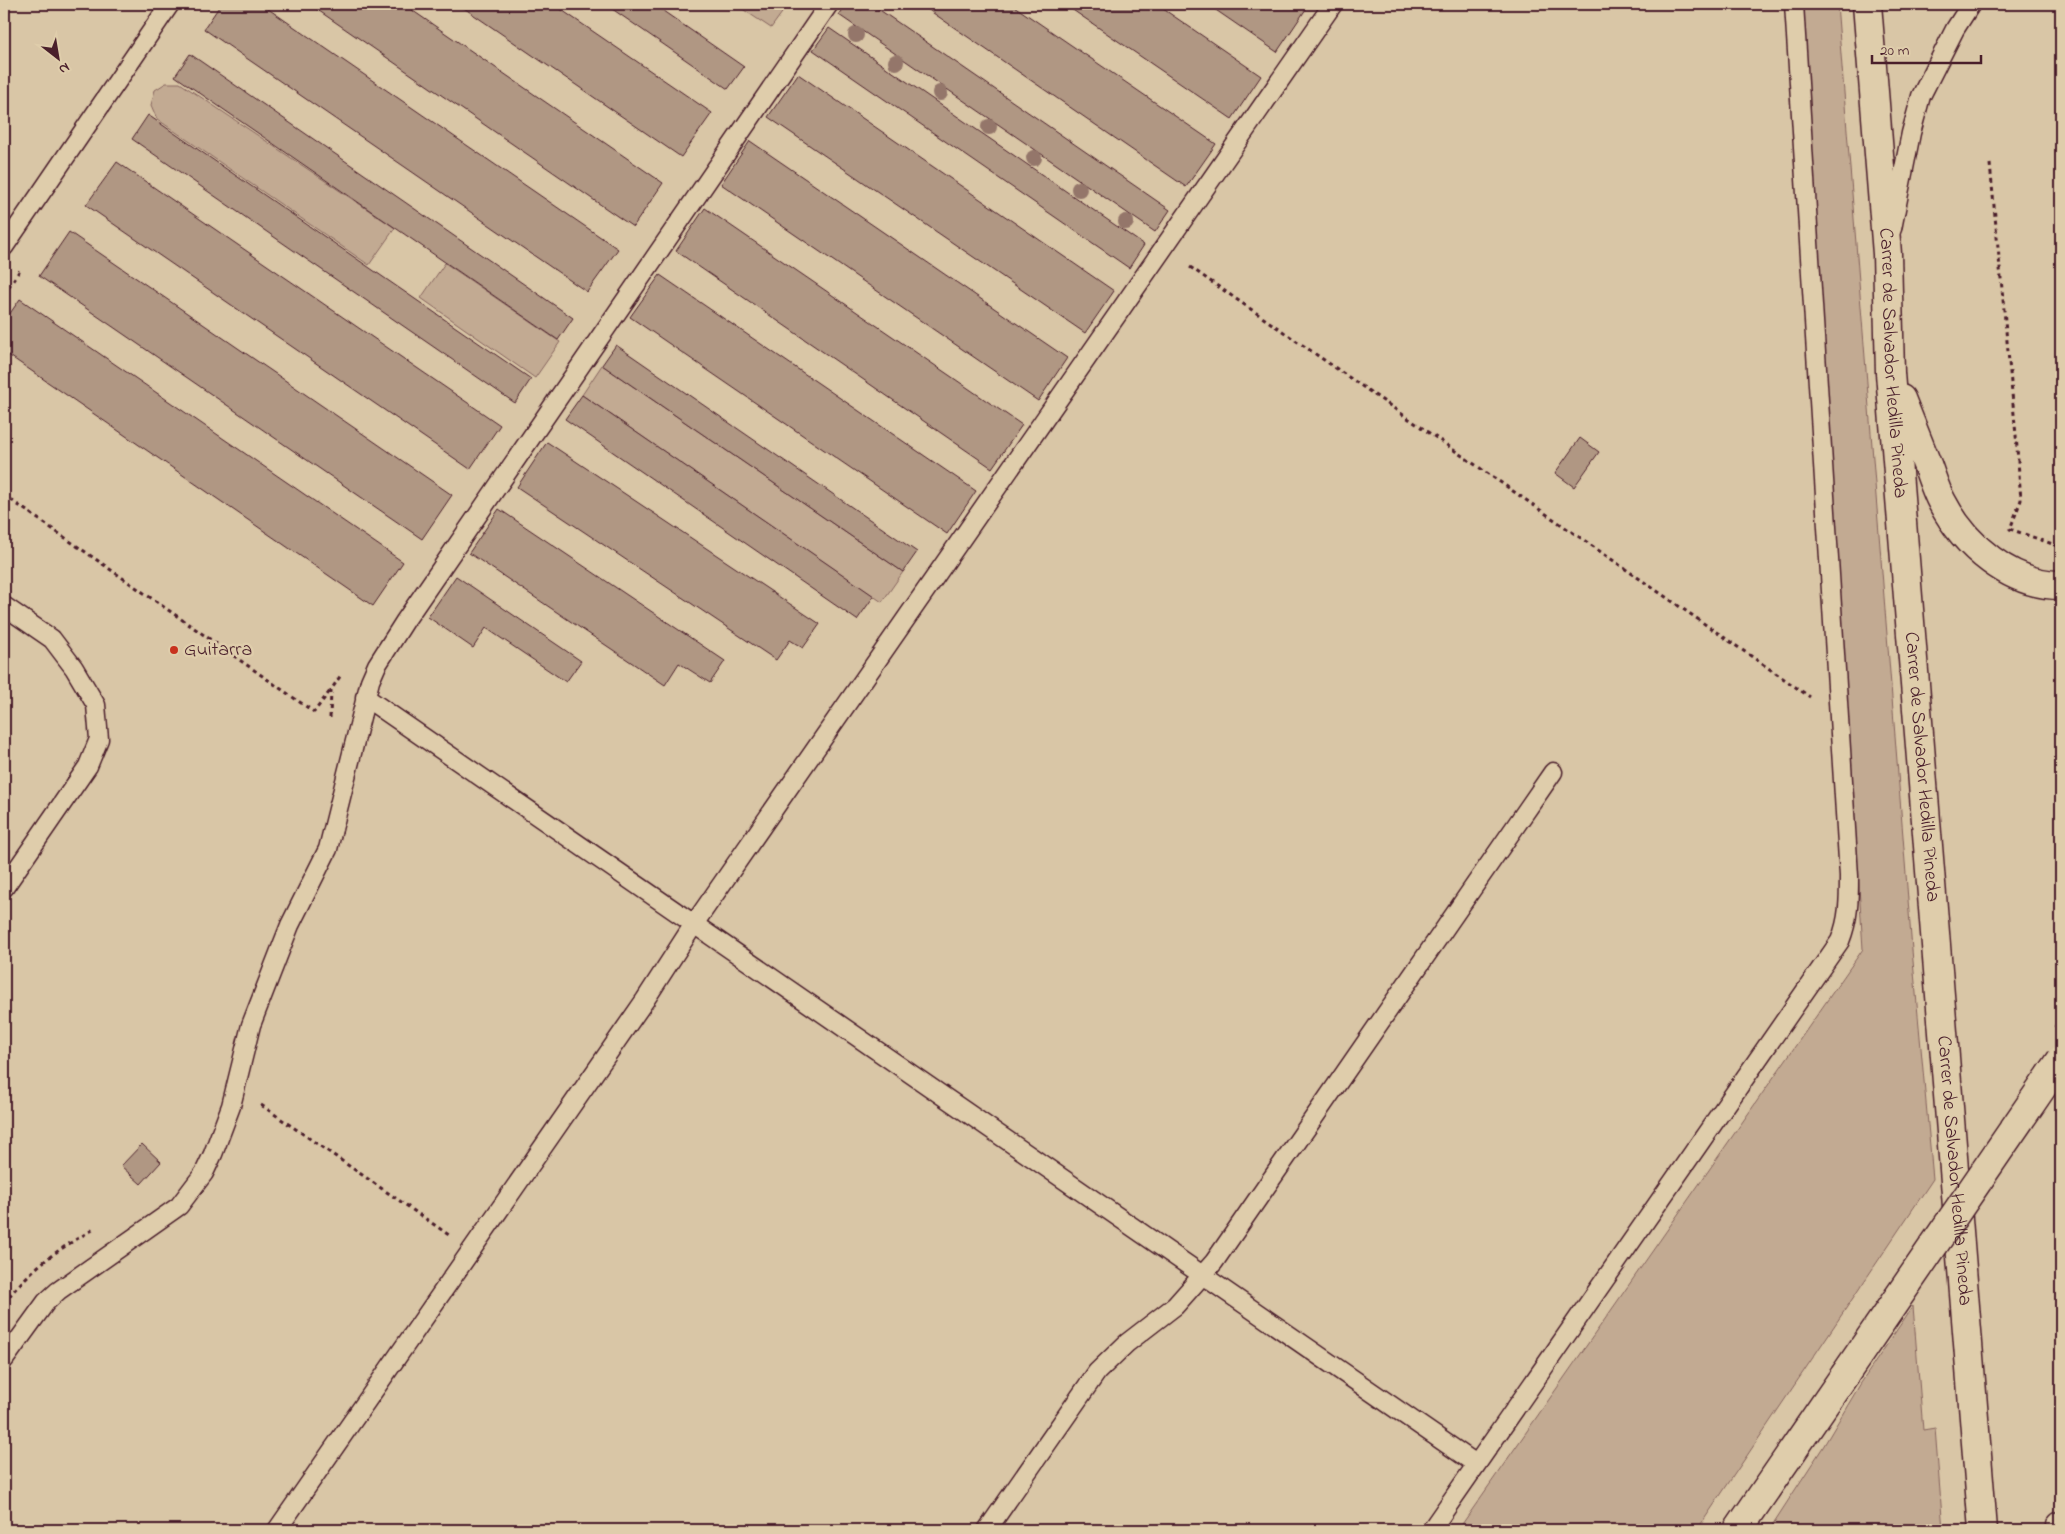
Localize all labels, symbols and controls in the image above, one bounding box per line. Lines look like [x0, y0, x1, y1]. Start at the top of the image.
north arrow [32, 32, 82, 82]
scale bar [1872, 32, 1981, 64]
text: 20 m [1880, 40, 1910, 62]
text: N [54, 56, 73, 79]
street label: Carrer de Salvador Hedilla Pineda [1870, 227, 1915, 499]
street label: Carrer de Salvador Hedilla Pineda [1896, 631, 1947, 903]
place label: Guitarra [184, 636, 252, 665]
marker: Guitarra [168, 644, 180, 656]
street label: Carrer de Salvador Hedilla Pineda [1929, 1034, 1979, 1307]

